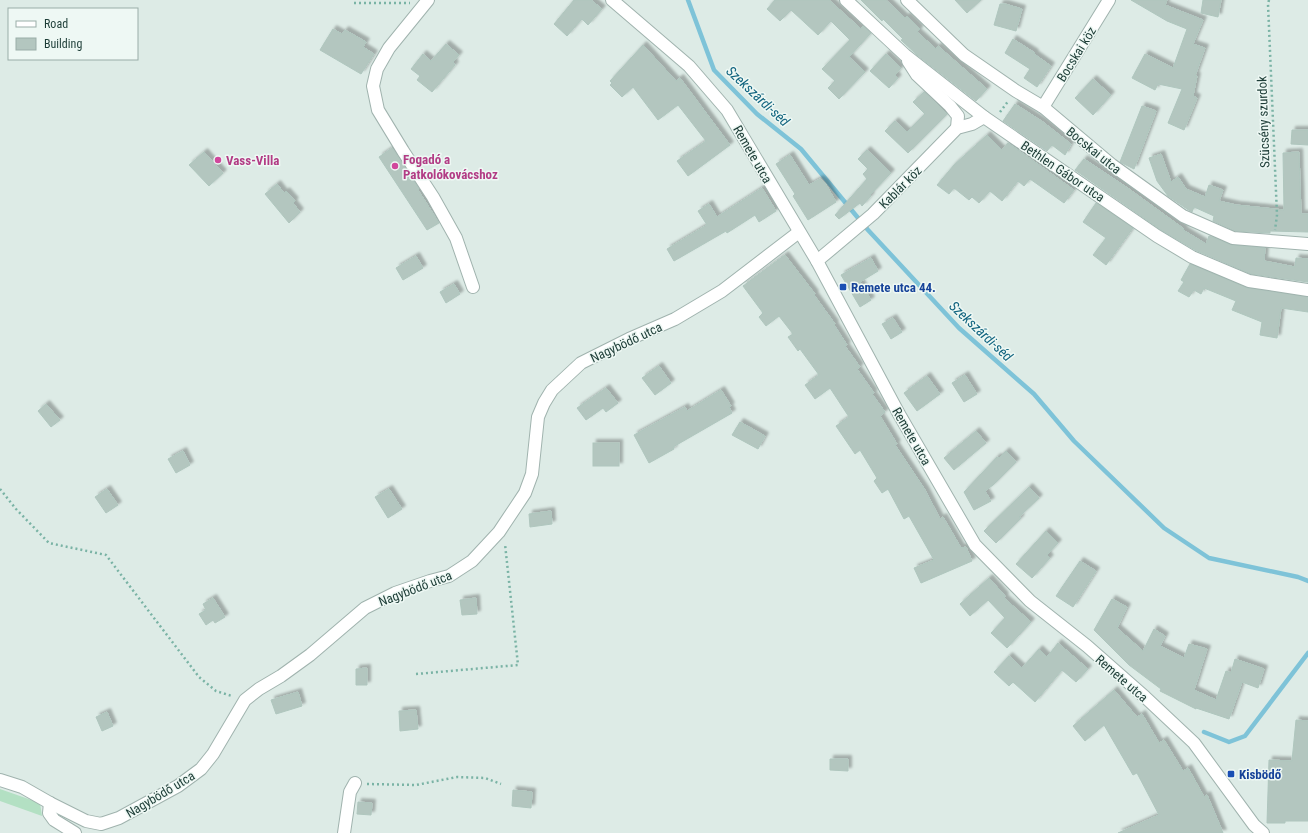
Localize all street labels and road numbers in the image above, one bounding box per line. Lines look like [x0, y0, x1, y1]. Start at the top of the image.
street label: Bocskai köz [1054, 24, 1099, 84]
street label: Szücsény szurdok [1254, 76, 1273, 168]
street label: Remete utca [730, 123, 775, 186]
street label: Bocskai utca [1063, 124, 1124, 177]
street label: Bethlen Gábor utca [1018, 138, 1107, 205]
street label: Kablár köz [876, 163, 925, 212]
street label: Nagybödő utca [588, 319, 664, 366]
street label: Remete utca [889, 405, 934, 468]
street label: Nagybödő utca [376, 568, 454, 609]
street label: Remete utca [1093, 652, 1151, 705]
street label: Nagybödő utca [123, 768, 197, 821]

